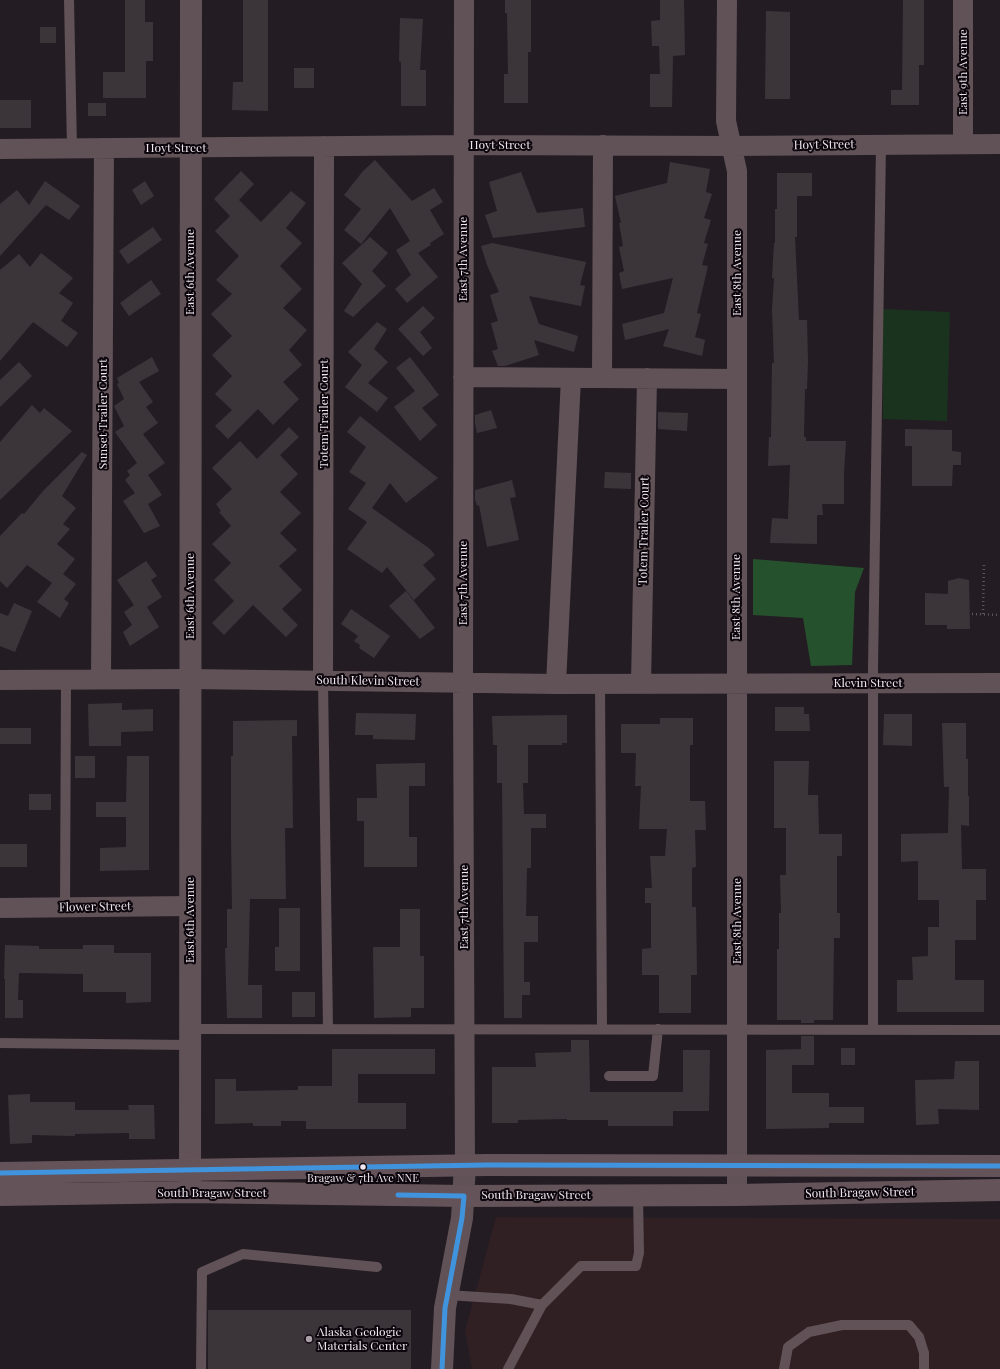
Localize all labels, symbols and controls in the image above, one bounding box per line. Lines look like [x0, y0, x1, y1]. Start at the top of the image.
street label: East 9th Avenue [956, 29, 970, 115]
street label: Hoyt Street [793, 137, 855, 153]
street label: Hoyt Street [470, 138, 530, 152]
street label: Hoyt Street [146, 141, 206, 155]
street label: East 7th Avenue [456, 217, 470, 301]
street label: East 6th Avenue [183, 229, 197, 315]
street label: East 8th Avenue [730, 230, 744, 316]
street label: Sunset Trailer Court [96, 359, 110, 469]
street label: Totem Trailer Court [317, 360, 331, 468]
street label: Totem Trailer Court [636, 476, 652, 586]
street label: East 7th Avenue [456, 541, 470, 625]
street label: East 6th Avenue [183, 553, 197, 639]
street label: East 8th Avenue [729, 554, 743, 640]
street label: South Klevin Street [316, 673, 420, 689]
street label: Klevin Street [834, 676, 902, 690]
street label: East 7th Avenue [457, 865, 471, 949]
street label: East 6th Avenue [183, 877, 197, 963]
street label: East 8th Avenue [730, 878, 744, 964]
street label: Flower Street [59, 899, 131, 915]
marker: Bragaw & 7th Ave NNE [358, 1162, 368, 1172]
place label: Bragaw & 7th Ave NNE [307, 1172, 419, 1186]
street label: South Bragaw Street [805, 1185, 915, 1201]
street label: South Bragaw Street [157, 1186, 267, 1200]
street label: South Bragaw Street [481, 1188, 591, 1202]
place label: Alaska Geologic Materials Center [317, 1325, 407, 1353]
marker: Alaska Geologic Materials Center [304, 1334, 314, 1344]

